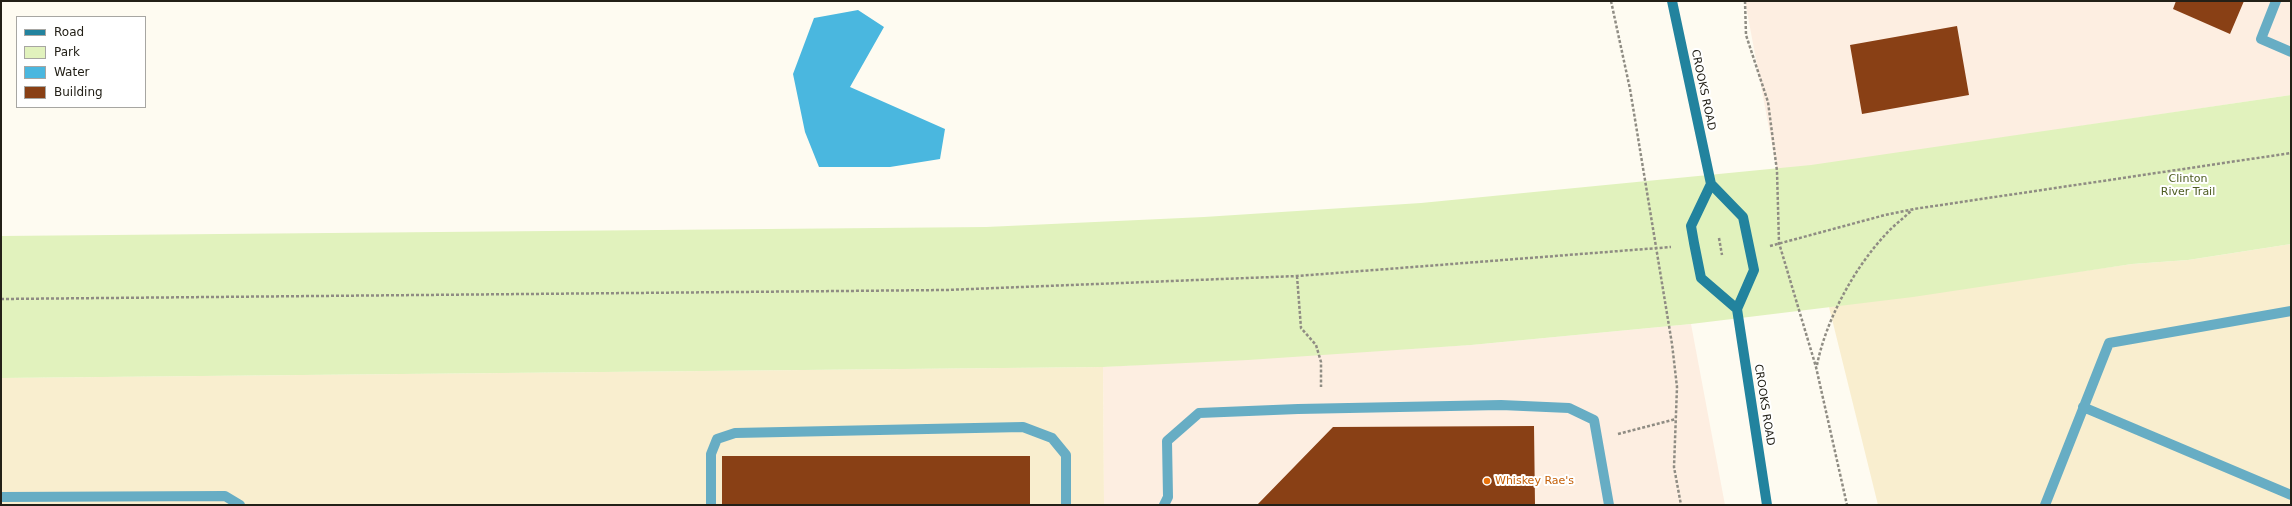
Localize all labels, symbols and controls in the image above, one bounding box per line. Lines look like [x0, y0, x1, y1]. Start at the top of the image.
legend [16, 16, 146, 108]
text: Road [54, 25, 84, 39]
text: Park [54, 45, 80, 59]
street label: CROOKS ROAD [1688, 48, 1718, 132]
text: Water [54, 65, 89, 79]
text: Building [54, 85, 103, 99]
park label: Clinton River Trail [2161, 172, 2215, 198]
street label: CROOKS ROAD [1751, 363, 1777, 447]
place label: Whiskey Rae's [1495, 474, 1574, 488]
marker: Whiskey Rae's [1482, 476, 1492, 486]

